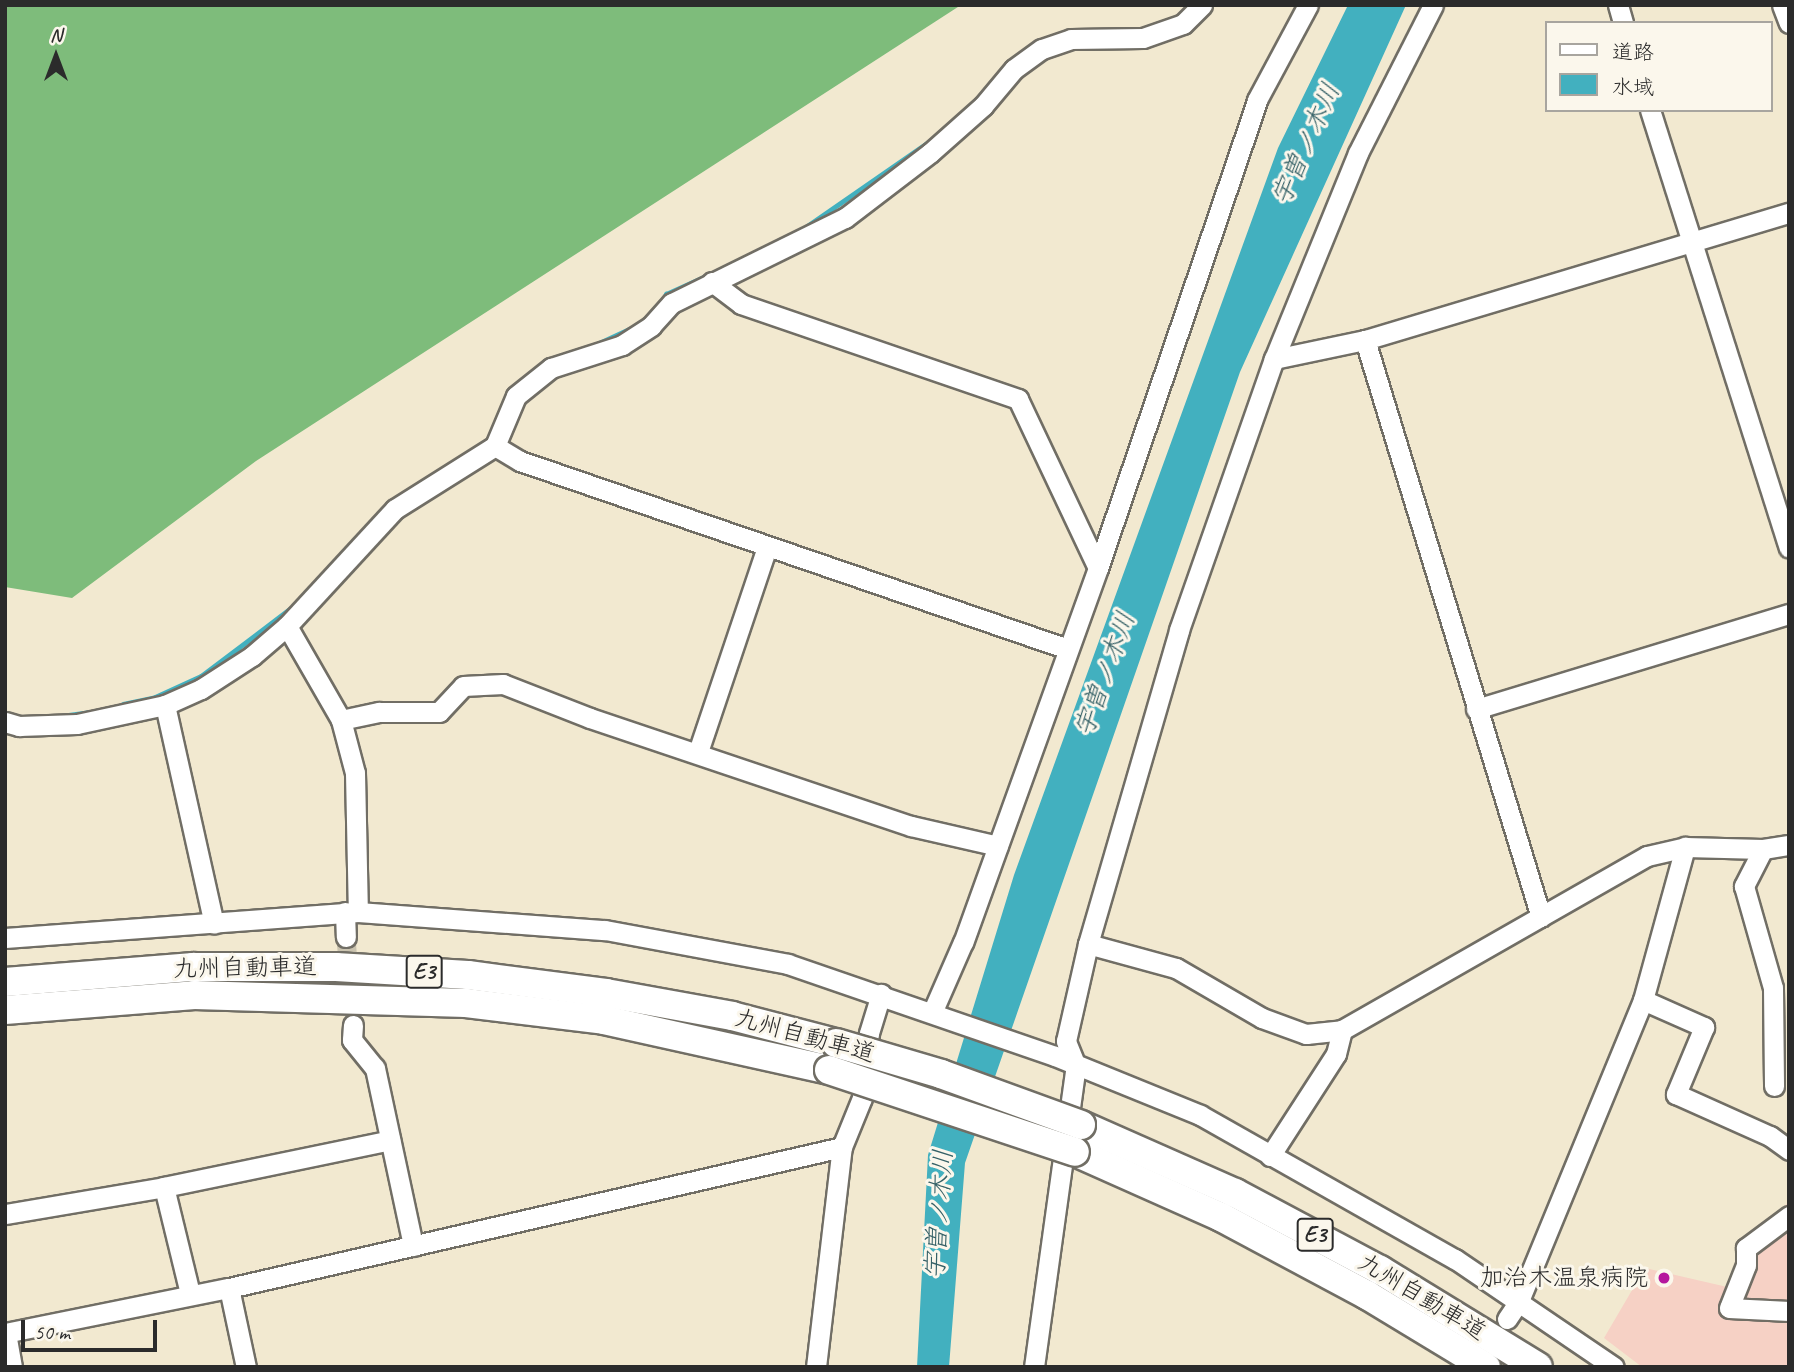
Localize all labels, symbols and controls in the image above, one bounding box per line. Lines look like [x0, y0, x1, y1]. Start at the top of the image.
north arrow [21, 21, 91, 91]
legend [1546, 21, 1773, 112]
text: N [50, 23, 62, 47]
text: 道路 [1612, 39, 1654, 65]
text: 水域 [1612, 74, 1654, 100]
water label: 宇曽ノ木川 [1265, 78, 1347, 210]
water label: 宇曽ノ木川 [1068, 608, 1142, 740]
street label: 九州自動車道 [173, 952, 317, 984]
road number: E3 [405, 953, 443, 992]
street label: 九州自動車道 [732, 1003, 878, 1069]
water label: 宇曽ノ木川 [919, 1148, 959, 1280]
road number: E3 [1296, 1216, 1334, 1254]
street label: 九州自動車道 [1353, 1248, 1491, 1346]
place label: 加治木温泉病院 [1480, 1264, 1648, 1292]
marker: 加治木温泉病院 [1654, 1268, 1674, 1288]
scale bar [24, 1306, 161, 1350]
text: 50 m [34, 1319, 70, 1345]

